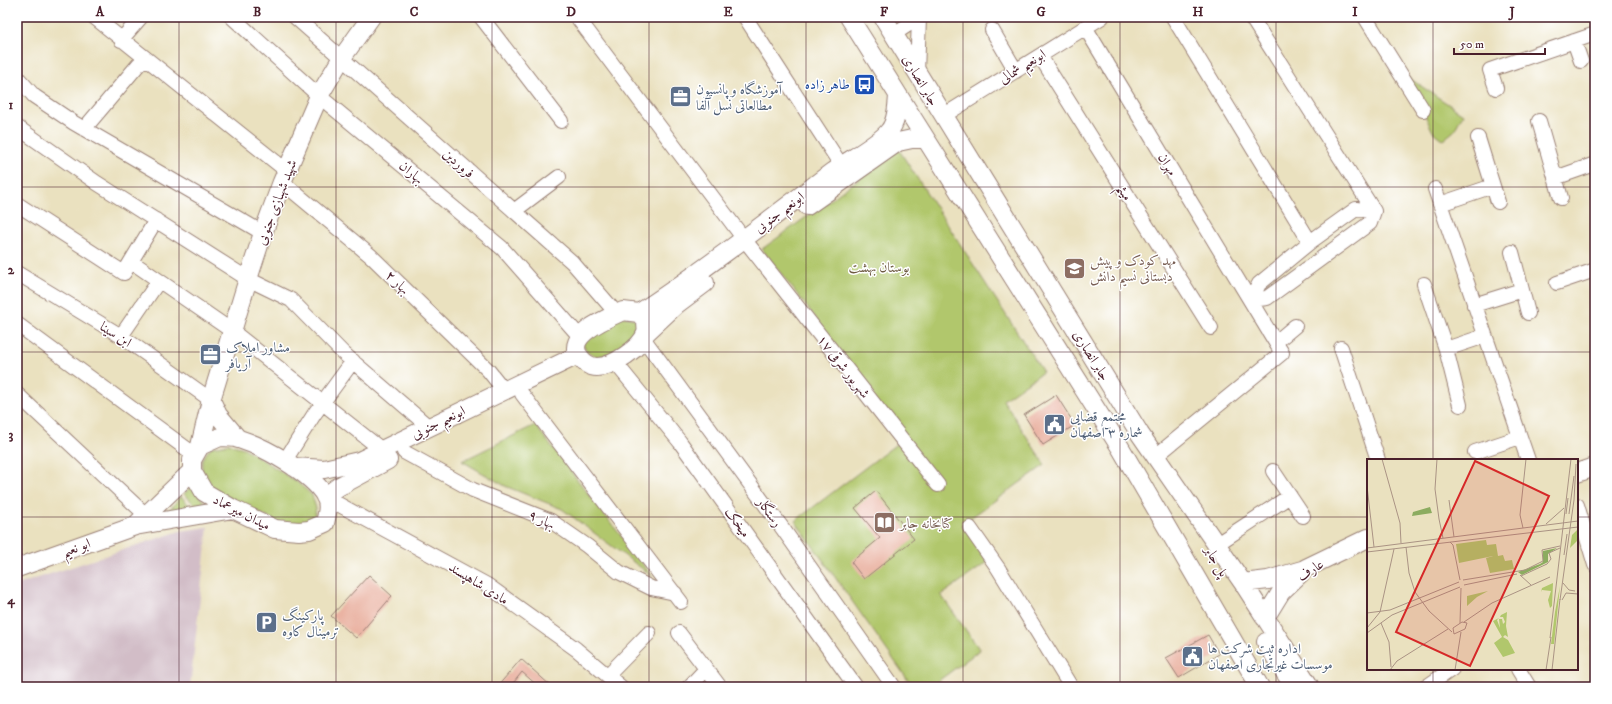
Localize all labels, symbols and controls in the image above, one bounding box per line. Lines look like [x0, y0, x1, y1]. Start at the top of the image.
text: A [95, 4, 105, 20]
text: B [253, 4, 261, 20]
text: C [410, 4, 419, 20]
text: D [566, 4, 576, 20]
text: E [723, 4, 733, 20]
text: F [880, 4, 889, 20]
text: G [1036, 4, 1046, 20]
text: H [1193, 4, 1204, 20]
text: I [1352, 4, 1358, 20]
text: J [1507, 4, 1515, 21]
scale bar [1454, 30, 1545, 56]
text: 50 m [1460, 37, 1484, 52]
street label: ابونعیم شمالی [996, 45, 1052, 92]
street label: جابر انصاری [898, 52, 942, 109]
bus stop icon: طاهر زاده [852, 71, 878, 97]
place label: طاهر زاده [805, 76, 850, 94]
place label: آموزشگاه و پانسیون مطالعاتی نسل آلفا [696, 80, 784, 116]
office icon: آموزشگاه و پانسیون مطالعاتی نسل آلفا [667, 84, 693, 110]
text: 1 [9, 97, 14, 113]
street label: فروردین [439, 145, 478, 182]
street label: مهران [1153, 150, 1181, 179]
street label: شهید شهبازی جنوبی [252, 157, 302, 248]
street label: بهاران [395, 157, 428, 188]
street label: میثم [1109, 181, 1136, 207]
street label: ابونعیم جنوبی [751, 188, 811, 241]
place label: مهد کودک و پیش دبستانی نسیم دانش [1090, 252, 1176, 290]
school or university icon: مهد کودک و پیش دبستانی نسیم دانش [1062, 255, 1088, 281]
park label: بوستان بهشت [849, 259, 910, 277]
text: 2 [8, 262, 15, 278]
street label: بهار ۲ [381, 267, 413, 299]
street label: ابن سینا [96, 318, 135, 352]
street label: جابر انصاری [1069, 327, 1114, 384]
street label: ۱۷ شهریور شرقی [813, 331, 874, 402]
place label: مشاور املاک آریافر [224, 339, 290, 373]
office icon: مشاور املاک آریافر [198, 342, 224, 368]
street label: ابونعیم جنوبی [408, 402, 470, 447]
place label: مجتمع قضایی شماره ۳ اصفهان [1070, 408, 1143, 442]
public building icon: مجتمع قضایی شماره ۳ اصفهان [1041, 411, 1067, 437]
text: 3 [9, 427, 14, 443]
inset map [1367, 459, 1578, 670]
street label: میدان میرعماد [210, 491, 273, 535]
street label: رستگار [751, 492, 787, 531]
street label: میخک [720, 504, 754, 541]
street label: بهار ۹ [525, 506, 558, 534]
library icon: کتابخانه جابر [872, 510, 898, 536]
place label: کتابخانه جابر [898, 515, 953, 533]
street label: ابو نعیم [60, 534, 94, 565]
street label: پل جابر [1198, 541, 1233, 582]
street label: عارف [1294, 556, 1327, 586]
street label: مادی شاهپسند [445, 558, 512, 609]
text: 4 [6, 592, 15, 609]
place label: پارکینگ ترمینال کاوه [282, 606, 339, 641]
parking icon: پارکینگ ترمینال کاوه [254, 610, 280, 636]
place label: اداره ثبت شرکت ها موسسات غیرتجاری اصفهان [1208, 640, 1333, 674]
public building icon: اداره ثبت شرکت ها موسسات غیرتجاری اصفهان [1180, 643, 1206, 669]

